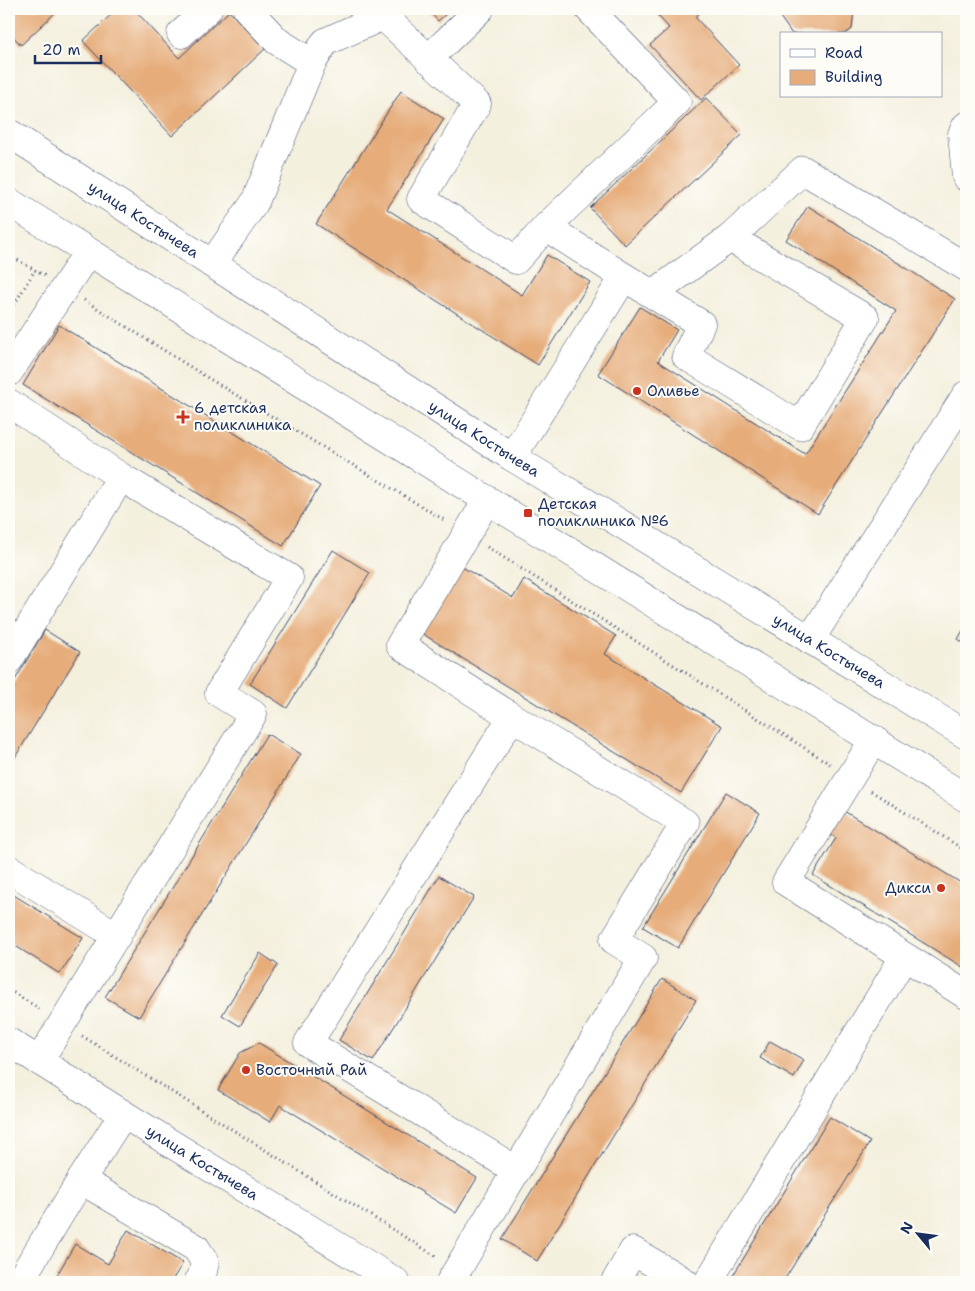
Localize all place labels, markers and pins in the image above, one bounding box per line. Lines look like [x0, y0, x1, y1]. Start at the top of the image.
place label: Оливье [647, 381, 700, 401]
marker: Оливье [631, 385, 643, 397]
place label: 6 детская поликлиника [194, 398, 292, 435]
marker: 6 детская поликлиника [176, 410, 190, 424]
place label: Детская поликлиника №6 [538, 494, 669, 531]
marker: Детская поликлиника №6 [522, 507, 534, 519]
place label: Дикси [885, 878, 931, 898]
marker: Дикси [935, 882, 947, 894]
place label: Восточный Рай [256, 1060, 367, 1080]
marker: Восточный Рай [240, 1064, 252, 1076]

